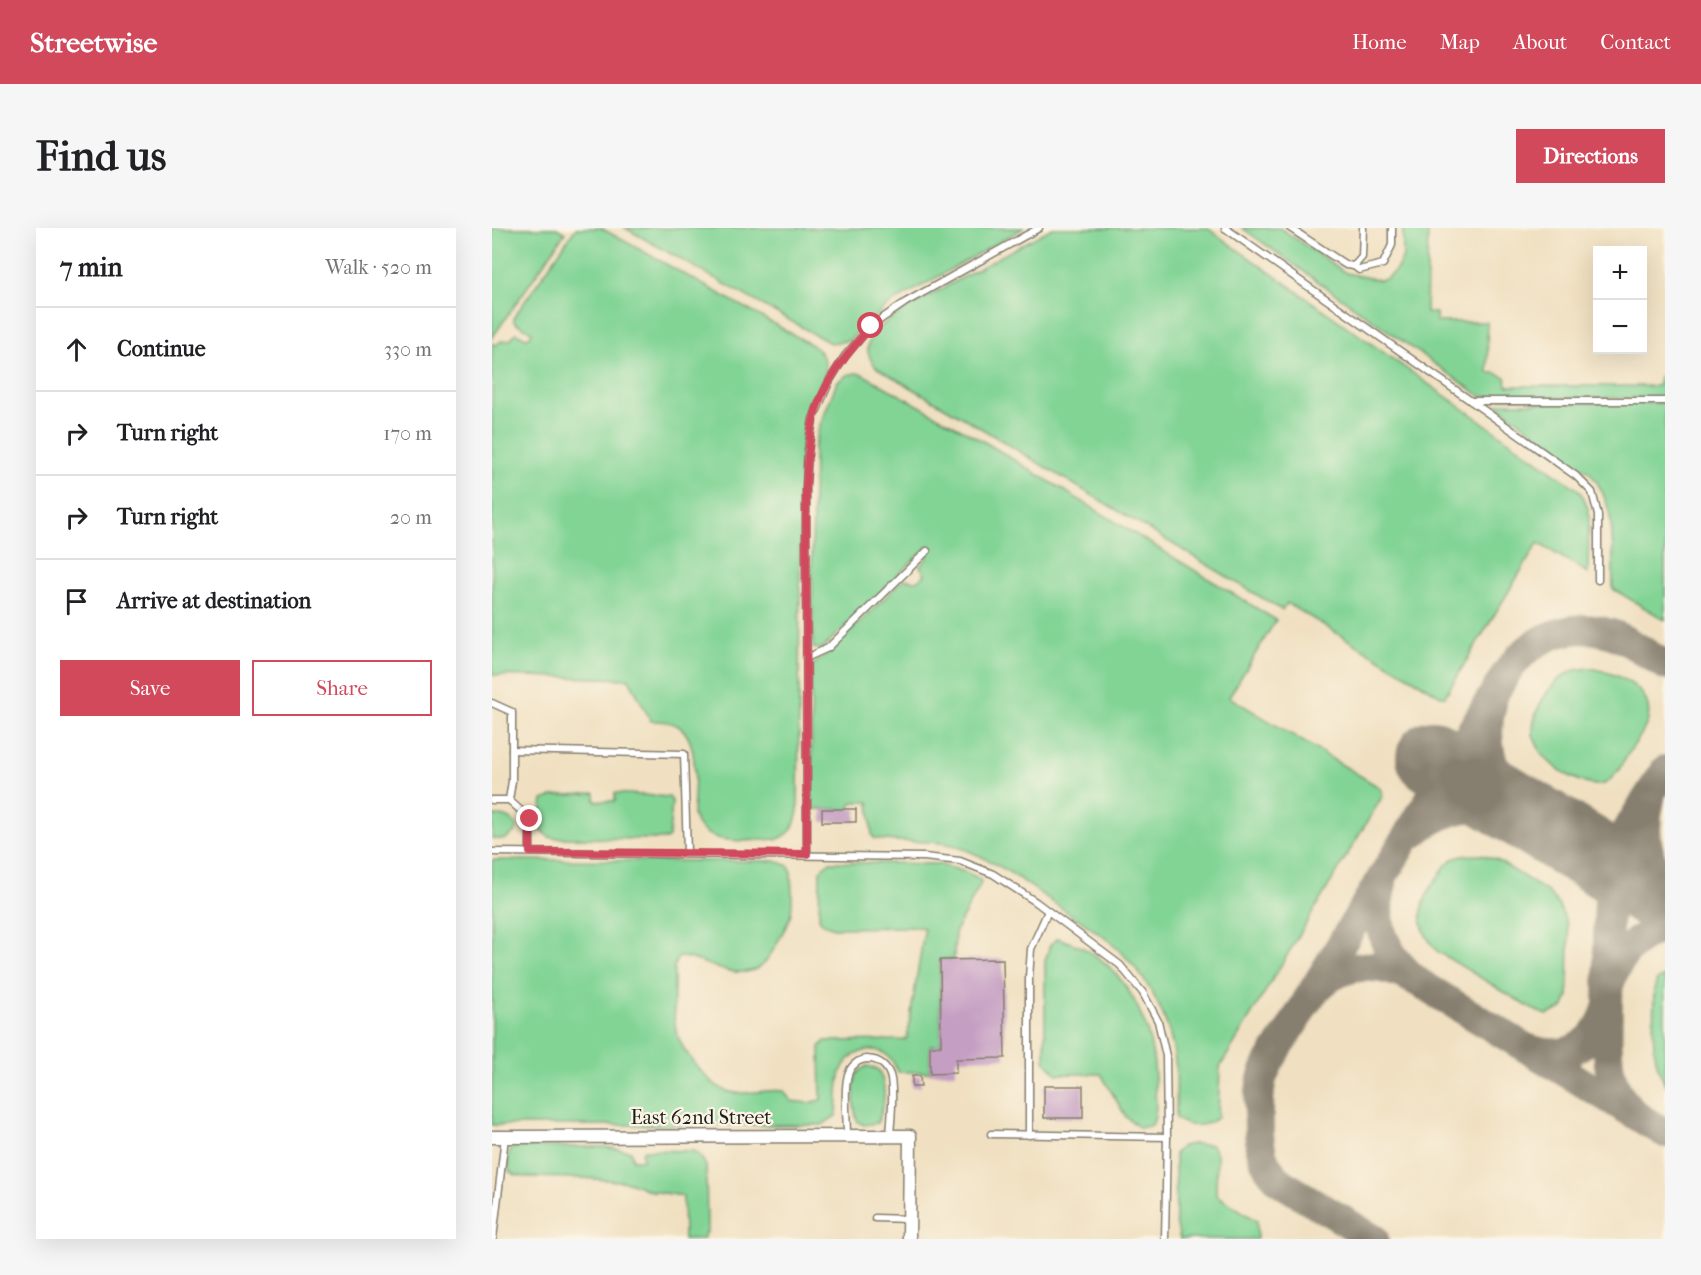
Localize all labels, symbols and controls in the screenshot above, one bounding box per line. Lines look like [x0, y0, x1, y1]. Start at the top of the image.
text: Streetwise [30, 26, 157, 59]
text: Home [1352, 30, 1407, 54]
text: Map [1440, 30, 1480, 54]
text: About [1513, 30, 1567, 54]
text: Contact [1600, 30, 1671, 54]
button: Directions [1516, 129, 1665, 183]
text: Find us [36, 132, 166, 181]
map controls [1593, 246, 1647, 354]
button: + [1593, 246, 1647, 300]
text: 7 min [60, 252, 123, 283]
text: Walk · 520 m [325, 256, 432, 279]
button: − [1593, 300, 1647, 354]
route start [857, 312, 883, 338]
icon: ahead [60, 333, 93, 366]
text: Continue [117, 336, 206, 362]
text: 330 m [384, 338, 432, 361]
icon: right [60, 417, 93, 450]
text: Turn right [117, 420, 218, 446]
text: 170 m [383, 422, 432, 445]
icon: right [60, 501, 93, 534]
text: Turn right [117, 504, 218, 530]
text: 20 m [390, 506, 432, 529]
icon: arrive [60, 585, 93, 618]
text: Arrive at destination [117, 588, 311, 614]
button: Save [60, 660, 240, 716]
button: Share [252, 660, 432, 716]
route end [516, 805, 542, 831]
street label: East 62nd Street [631, 1106, 771, 1129]

